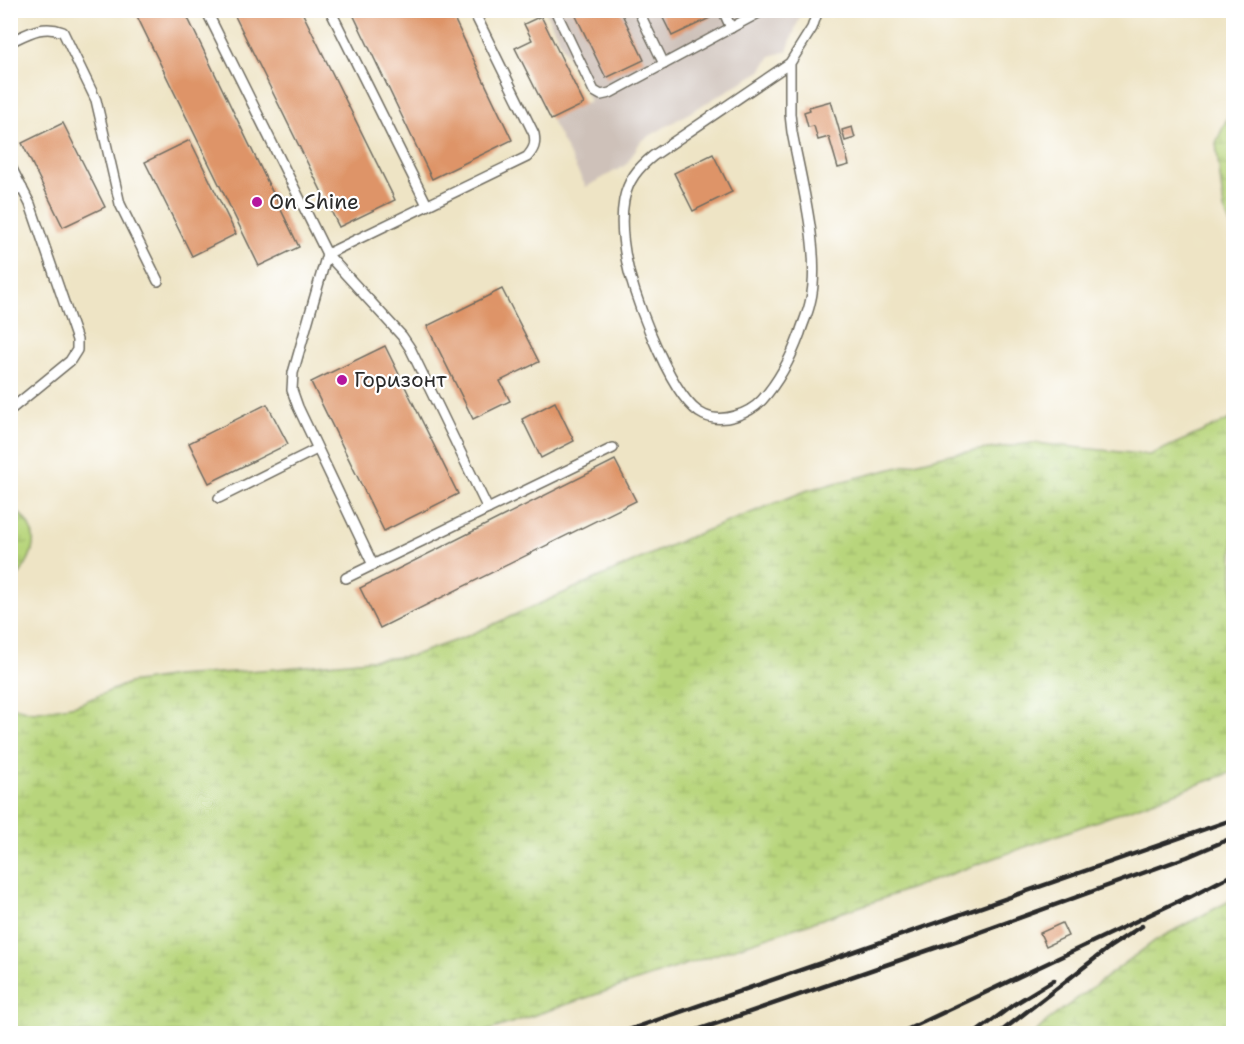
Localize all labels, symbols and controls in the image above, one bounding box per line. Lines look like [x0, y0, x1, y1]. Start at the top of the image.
place label: On Shine [269, 188, 359, 216]
marker: On Shine [250, 195, 264, 209]
place label: Горизонт [354, 366, 447, 394]
marker: Горизонт [335, 373, 349, 387]

